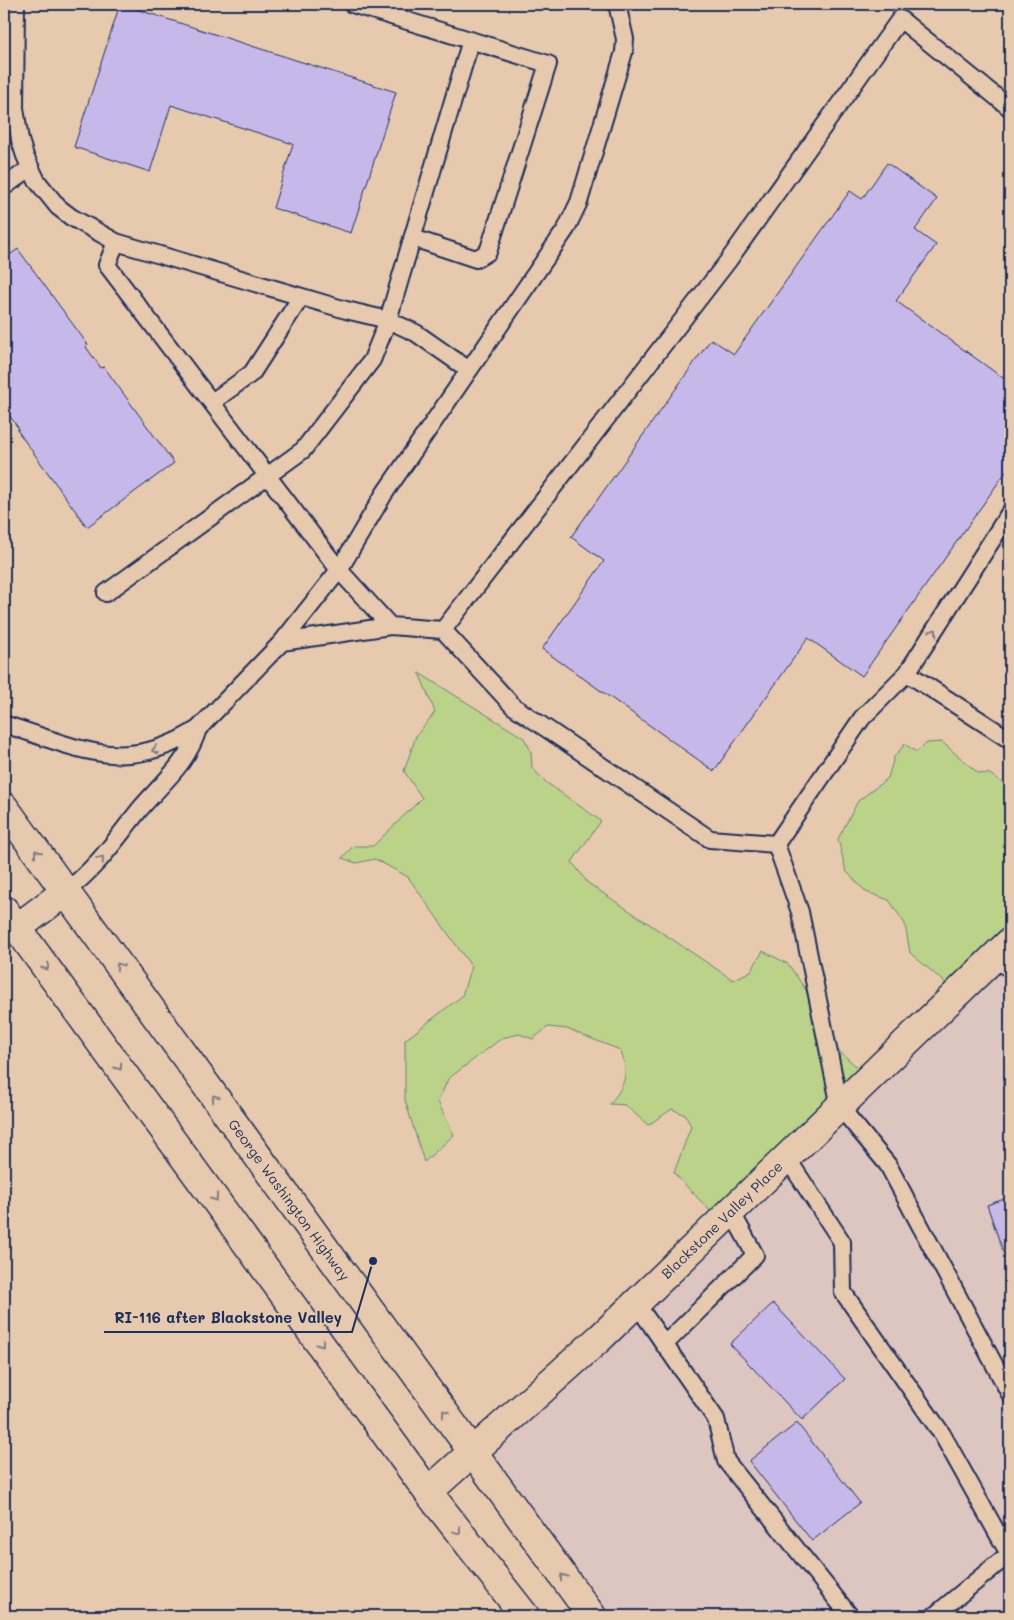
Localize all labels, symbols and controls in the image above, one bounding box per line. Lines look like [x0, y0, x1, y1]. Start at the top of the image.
one-way arrow [927, 628, 937, 637]
one-way arrow [151, 744, 159, 754]
one-way arrow [33, 849, 43, 858]
one-way arrow [96, 856, 105, 865]
one-way arrow [40, 961, 48, 970]
one-way arrow [116, 962, 125, 972]
one-way arrow [113, 1061, 122, 1071]
one-way arrow [212, 1094, 221, 1103]
street label: George Washington Highway [224, 1115, 355, 1284]
street label: Blackstone Valley Place [657, 1157, 786, 1283]
one-way arrow [209, 1192, 217, 1201]
callout: RI-116 after Blackstone Valley [104, 1302, 352, 1332]
text: RI-116 after Blackstone Valley [114, 1307, 342, 1327]
one-way arrow [315, 1338, 324, 1348]
one-way arrow [442, 1410, 450, 1419]
one-way arrow [452, 1525, 460, 1534]
one-way arrow [560, 1573, 569, 1583]

